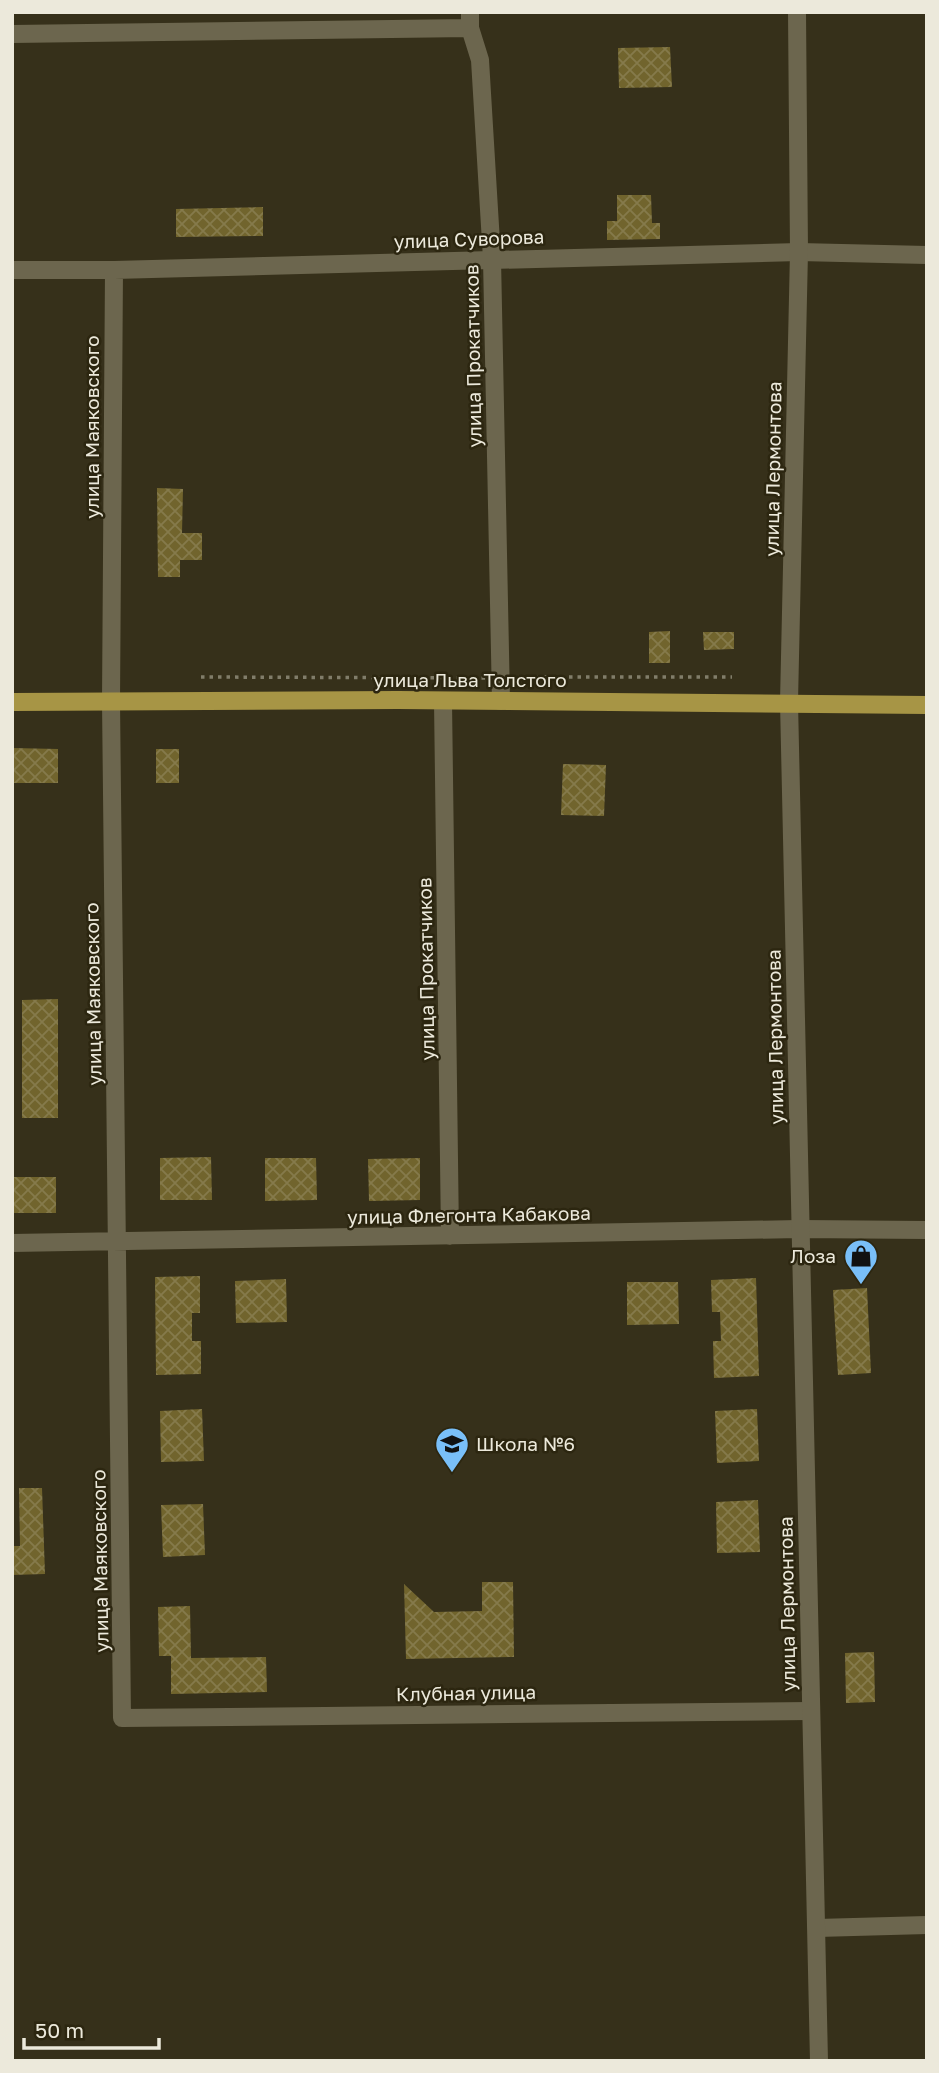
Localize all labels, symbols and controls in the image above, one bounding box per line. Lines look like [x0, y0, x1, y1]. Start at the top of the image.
street label: улица Суворова [393, 224, 545, 253]
street label: улица Прокатчиков [459, 264, 486, 448]
street label: улица Маяковского [80, 335, 103, 519]
street label: улица Лермонтова [759, 381, 786, 557]
street label: улица Льва Толстого [373, 668, 567, 691]
street label: улица Прокатчиков [412, 877, 439, 1061]
street label: улица Маяковского [79, 902, 106, 1086]
street label: улица Лермонтова [761, 949, 788, 1125]
street label: улица Флегонта Кабакова [347, 1201, 591, 1228]
shop icon: Лоза [842, 1237, 880, 1286]
place label: Лоза [790, 1244, 836, 1267]
school or university icon: Школа №6 [433, 1425, 471, 1474]
place label: Школа №6 [476, 1432, 575, 1455]
street label: улица Маяковского [86, 1469, 113, 1653]
street label: улица Лермонтова [773, 1516, 800, 1692]
street label: Клубная улица [396, 1680, 536, 1705]
scale bar [24, 2007, 159, 2050]
text: 50 m [35, 2017, 84, 2043]

